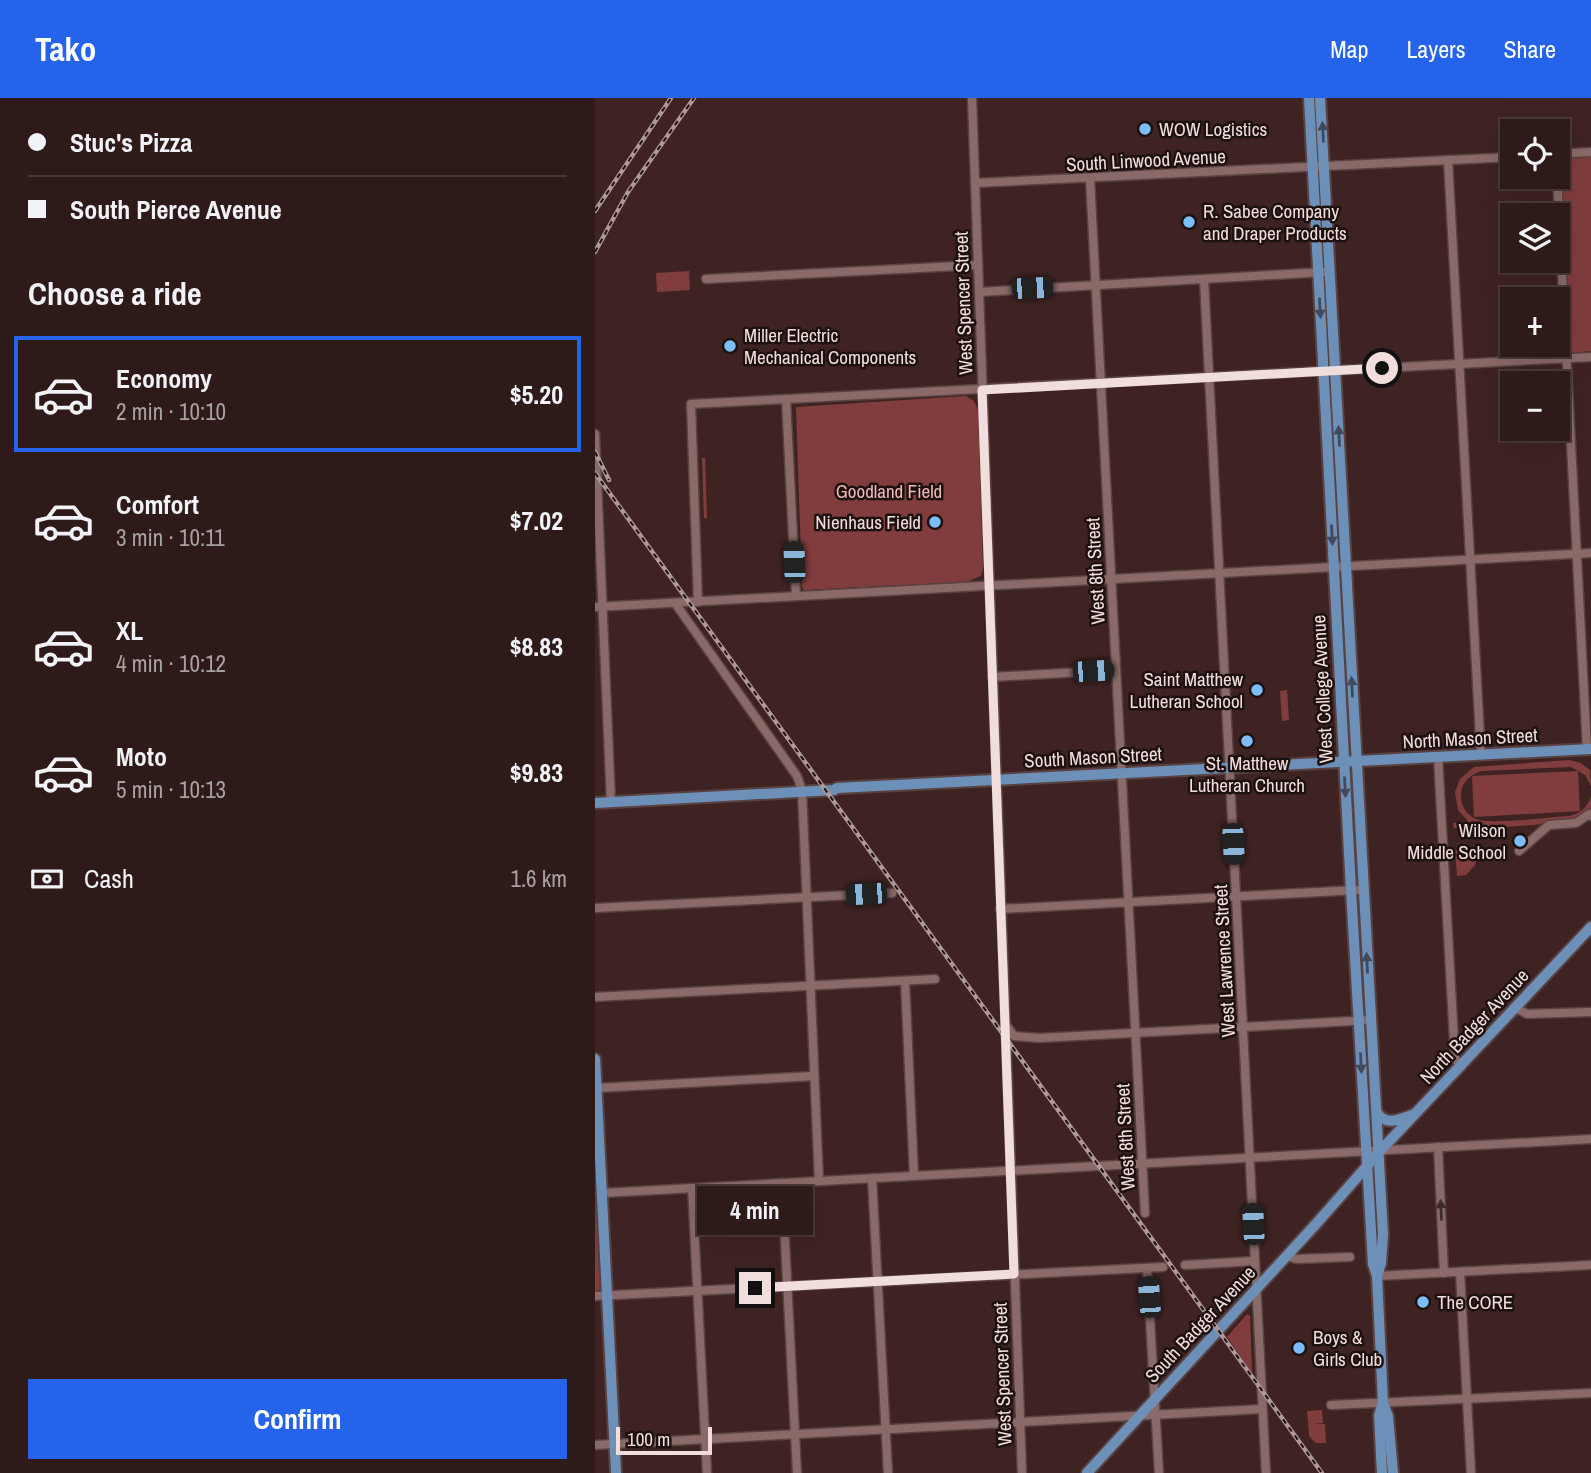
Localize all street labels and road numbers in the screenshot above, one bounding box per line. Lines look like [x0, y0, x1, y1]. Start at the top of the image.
street label: South Linwood Avenue [1065, 143, 1227, 177]
street label: West Spencer Street [947, 230, 978, 375]
street label: West 8th Street [1079, 516, 1111, 625]
street label: West College Avenue [1305, 614, 1339, 764]
street label: North Mason Street [1402, 721, 1539, 755]
street label: South Mason Street [1024, 740, 1163, 774]
street label: West Lawrence Street [1207, 883, 1241, 1038]
street label: North Badger Avenue [1414, 963, 1534, 1089]
street label: West 8th Street [1109, 1082, 1141, 1191]
street label: South Badger Avenue [1139, 1260, 1261, 1388]
street label: West Spencer Street [986, 1301, 1017, 1446]

